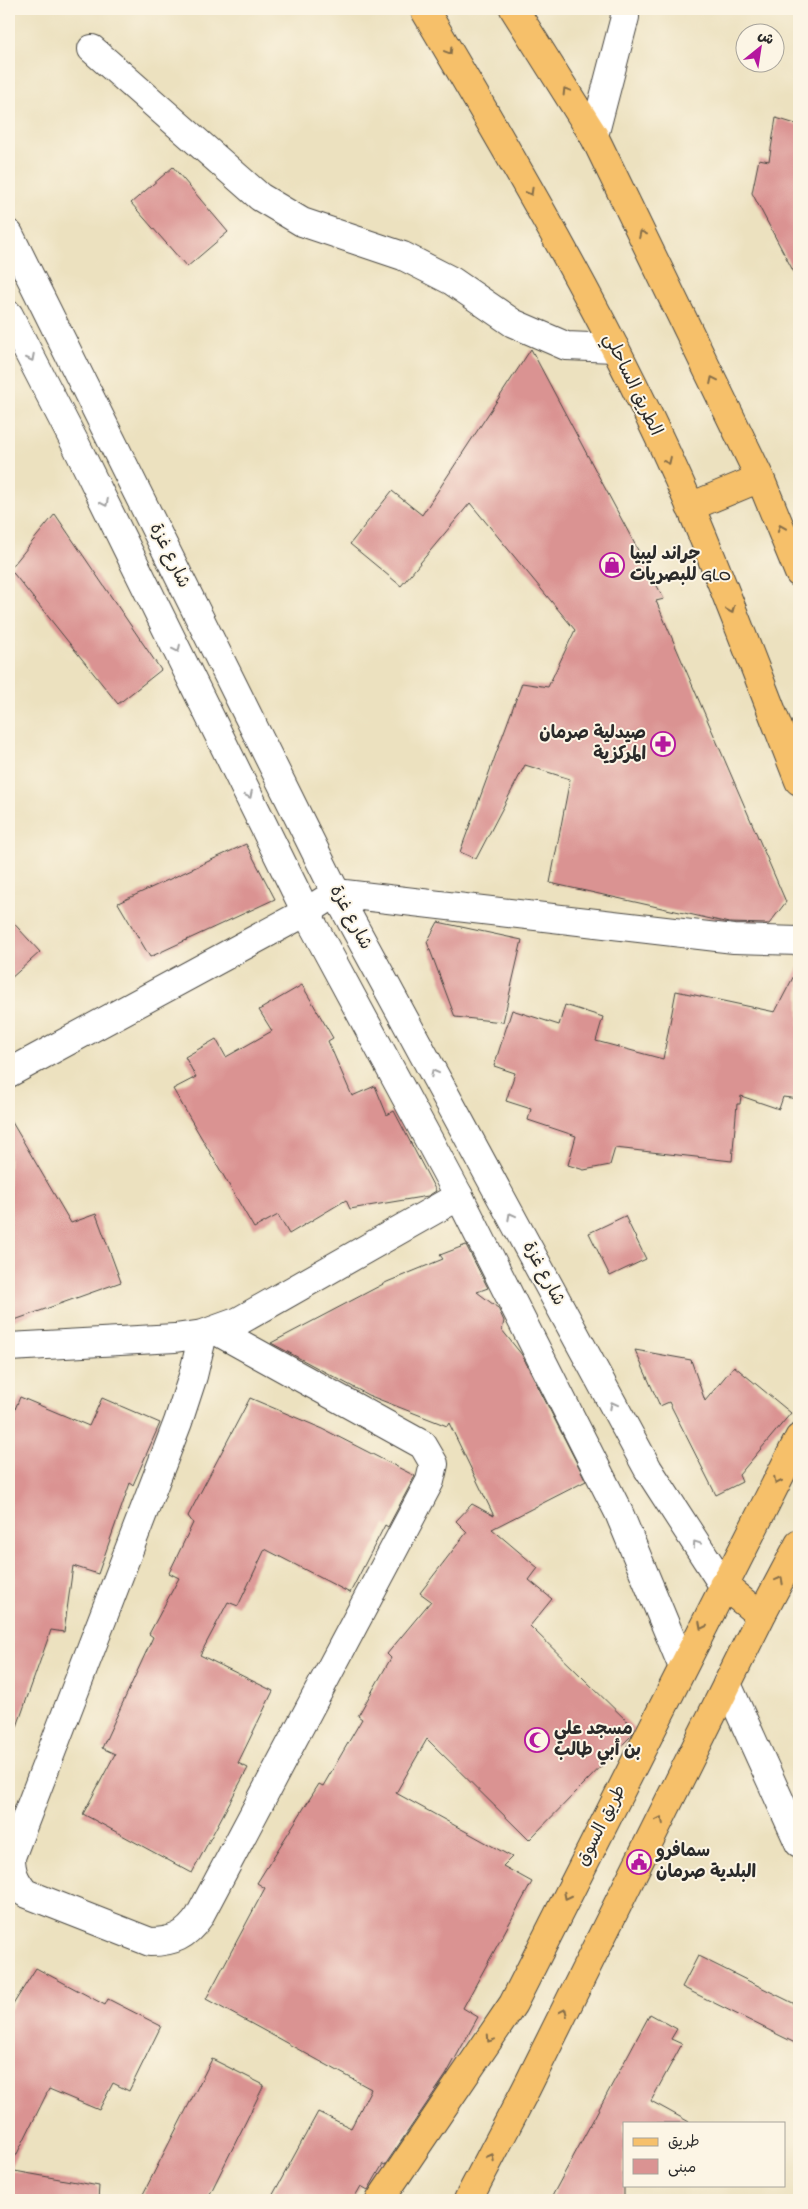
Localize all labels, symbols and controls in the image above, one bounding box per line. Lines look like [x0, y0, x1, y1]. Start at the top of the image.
north arrow [736, 22, 786, 72]
text: ش [754, 25, 778, 51]
one-way arrow [443, 45, 453, 54]
one-way arrow [563, 87, 573, 96]
one-way arrow [524, 186, 534, 195]
one-way arrow [637, 230, 648, 239]
street label: الطريق الساحلي [595, 329, 668, 441]
one-way arrow [25, 353, 35, 362]
one-way arrow [709, 377, 719, 386]
one-way arrow [662, 455, 672, 464]
one-way arrow [99, 498, 109, 507]
street label: شارع غزة [142, 519, 196, 593]
one-way arrow [776, 524, 787, 533]
place label: جراند ليبيا للبصريات GLO [630, 542, 731, 589]
shop icon: جراند ليبيا للبصريات GLO [599, 552, 625, 578]
one-way arrow [725, 605, 736, 614]
one-way arrow [171, 644, 181, 653]
place label: صيدلية صرمان المركزية [539, 721, 646, 768]
pharmacy icon: صيدلية صرمان المركزية [650, 731, 676, 757]
one-way arrow [243, 789, 253, 798]
street label: شارع غزة [322, 881, 378, 955]
one-way arrow [430, 1069, 440, 1078]
one-way arrow [507, 1212, 517, 1221]
street label: شارع غزة [515, 1237, 571, 1311]
one-way arrow [610, 1401, 620, 1410]
one-way arrow [773, 1476, 783, 1485]
one-way arrow [693, 1541, 702, 1550]
one-way arrow [773, 1577, 783, 1586]
one-way arrow [698, 1621, 708, 1630]
place label: مسجد علي بن أبي طالب [554, 1717, 641, 1765]
mosque icon: مسجد علي بن أبي طالب [524, 1727, 550, 1753]
street label: طريق السوق [570, 1781, 634, 1871]
one-way arrow [654, 1816, 664, 1825]
place label: سمافرو البلدية صرمان [655, 1839, 756, 1886]
public building icon: سمافرو البلدية صرمان [626, 1849, 652, 1875]
one-way arrow [563, 1891, 573, 1900]
one-way arrow [558, 2008, 569, 2017]
one-way arrow [487, 2033, 496, 2043]
legend [623, 2122, 786, 2186]
text: طريق [668, 2131, 700, 2153]
one-way arrow [485, 2153, 495, 2162]
text: مبنى [668, 2157, 696, 2179]

